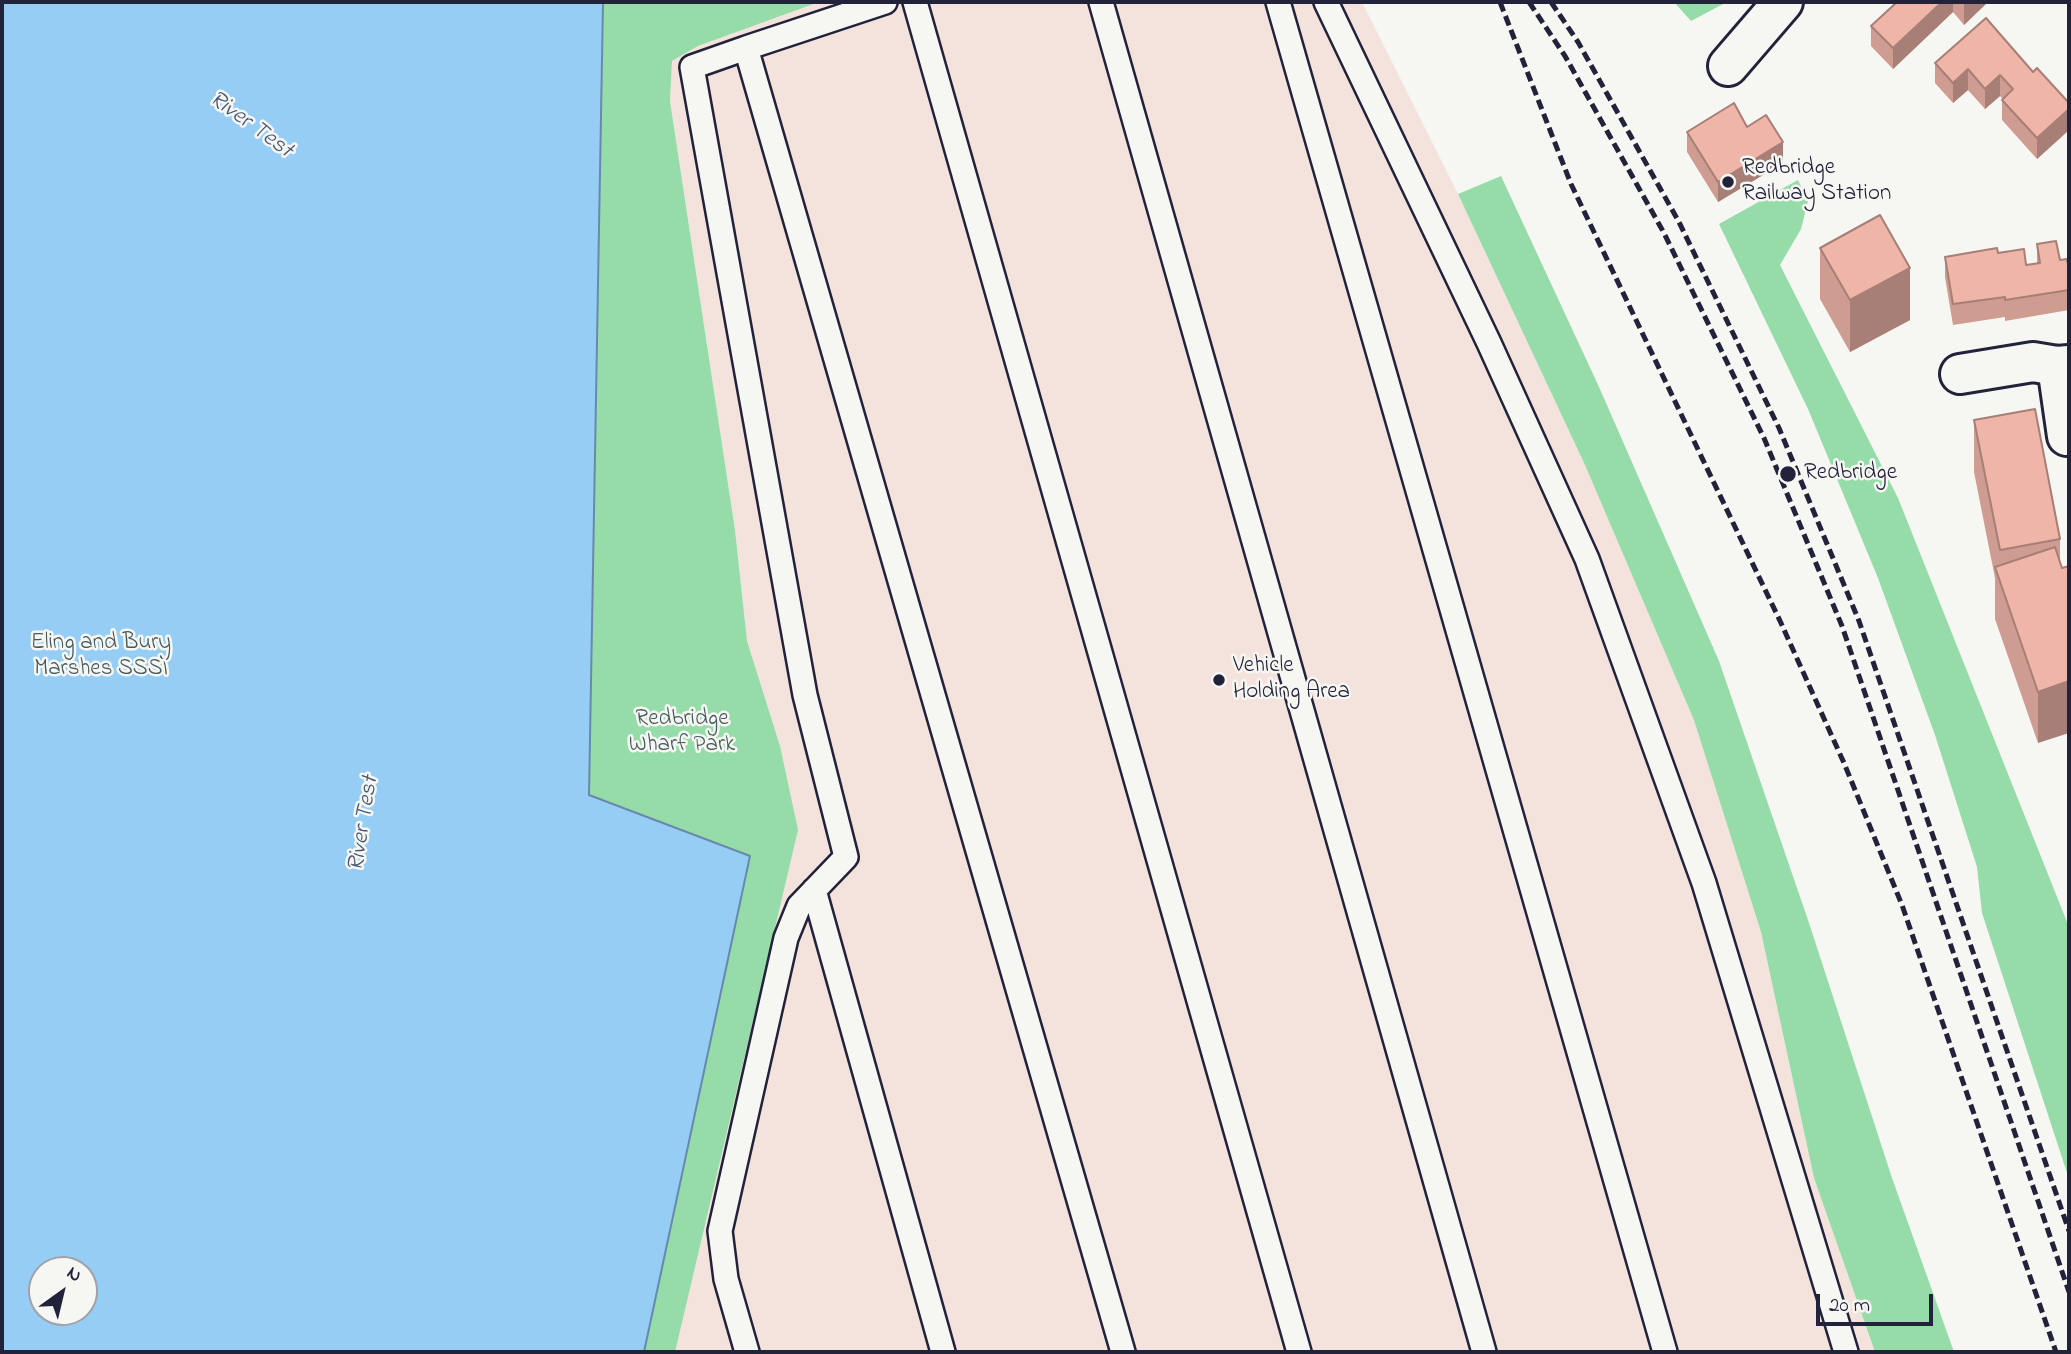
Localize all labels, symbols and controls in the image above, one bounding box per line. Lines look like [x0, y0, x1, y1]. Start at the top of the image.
water label: River Test [202, 86, 298, 166]
place label: Redbridge Railway Station [1742, 155, 1891, 209]
marker: Redbridge Railway Station [1720, 174, 1736, 190]
place label: Redbridge [1804, 460, 1897, 488]
marker: Redbridge [1778, 464, 1798, 484]
park label: Eling and Bury Marshes SSSI [31, 630, 171, 684]
place label: Vehicle Holding Area [1233, 653, 1350, 707]
marker: Vehicle Holding Area [1211, 672, 1227, 688]
park label: Redbridge Wharf Park [629, 706, 735, 760]
water label: River Test [343, 774, 387, 874]
north arrow [28, 1256, 98, 1326]
text: N [61, 1260, 87, 1290]
scale bar [1819, 1280, 1936, 1324]
text: 20 m [1829, 1291, 1870, 1321]

